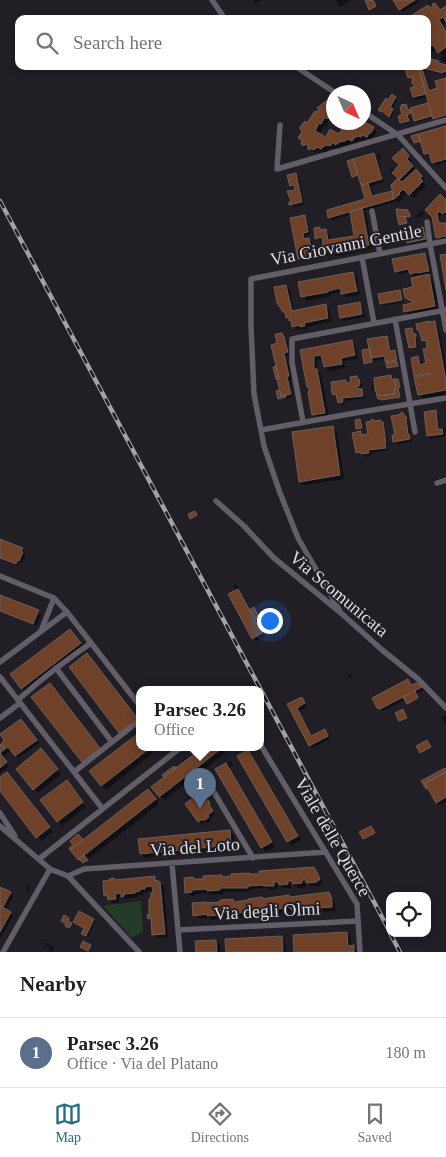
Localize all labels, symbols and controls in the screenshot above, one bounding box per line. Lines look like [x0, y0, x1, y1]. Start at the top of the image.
search box [15, 15, 431, 70]
icon: search [33, 29, 61, 57]
text: Search here [73, 32, 162, 53]
north arrow [326, 85, 371, 130]
street label: Via Giovanni Gentile [269, 221, 423, 269]
street label: Via Scomunicata [286, 547, 392, 641]
your location [257, 608, 283, 634]
popup [136, 686, 264, 751]
text: Parsec 3.26 [154, 699, 246, 720]
text: Office [154, 721, 195, 738]
pin: 1 [184, 768, 216, 809]
street label: Viale delle Querce [291, 774, 375, 900]
street label: Via del Loto [149, 834, 241, 860]
map controls [386, 892, 431, 937]
button: locate [386, 892, 431, 937]
street label: Via degli Olmi [213, 898, 321, 924]
text: Nearby [20, 972, 87, 996]
text: Parsec 3.26 [67, 1033, 159, 1054]
text: 1 [32, 1044, 40, 1061]
text: 180 m [386, 1044, 426, 1061]
text: Office · Via del Platano [67, 1055, 218, 1072]
tab: Map [54, 1100, 82, 1146]
tab: Directions [191, 1100, 249, 1146]
tab: Saved [358, 1100, 392, 1146]

